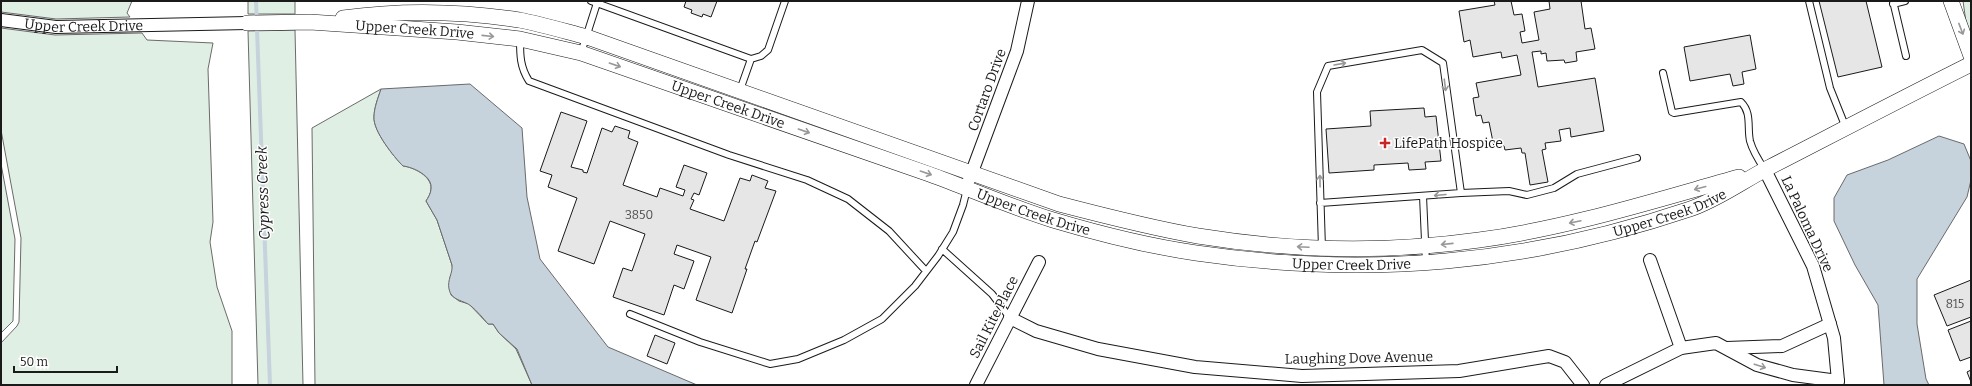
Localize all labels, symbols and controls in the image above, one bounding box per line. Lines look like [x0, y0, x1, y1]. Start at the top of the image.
street label: Upper Creek Drive [23, 15, 143, 36]
street label: Upper Creek Drive [355, 17, 475, 42]
one-way arrow [1957, 22, 1965, 34]
one-way arrow [481, 32, 494, 40]
street label: Cortaro Drive [964, 46, 1010, 134]
one-way arrow [1333, 59, 1346, 67]
one-way arrow [608, 61, 620, 69]
street label: Upper Creek Drive [669, 76, 787, 132]
one-way arrow [1441, 78, 1449, 91]
one-way arrow [797, 127, 809, 135]
place label: LifePath Hospice [1394, 135, 1503, 152]
marker: LifePath Hospice [1379, 137, 1391, 149]
water label: Cypress Creek [252, 145, 274, 240]
one-way arrow [920, 170, 932, 178]
street label: La Paloma Drive [1777, 173, 1837, 275]
one-way arrow [1316, 175, 1323, 188]
one-way arrow [1694, 184, 1707, 192]
street label: Upper Creek Drive [974, 185, 1092, 239]
street label: Upper Creek Drive [1611, 185, 1729, 240]
one-way arrow [1434, 191, 1447, 198]
house number: 3850 [625, 208, 653, 222]
one-way arrow [1569, 218, 1582, 226]
one-way arrow [1441, 240, 1454, 247]
one-way arrow [1297, 243, 1310, 251]
street label: Upper Creek Drive [1292, 255, 1411, 273]
street label: Sail Kite Place [966, 273, 1022, 361]
house number: 815 [1946, 297, 1964, 311]
scale bar [14, 348, 117, 374]
street label: Laughing Dove Avenue [1285, 348, 1433, 368]
text: 50 m [20, 355, 49, 369]
one-way arrow [1754, 363, 1767, 370]

